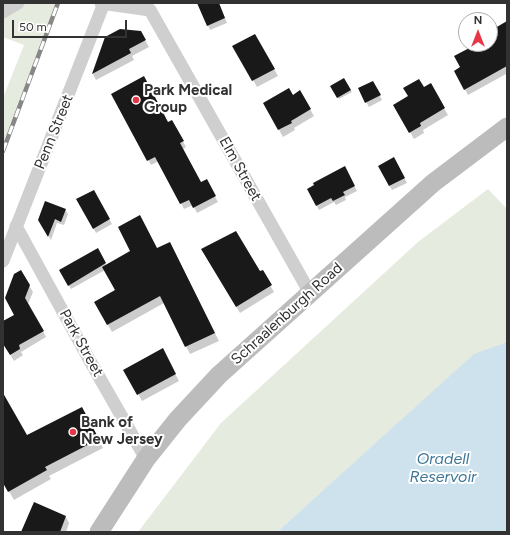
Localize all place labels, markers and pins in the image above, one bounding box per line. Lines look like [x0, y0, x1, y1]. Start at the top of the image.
place label: Park Medical Group [144, 82, 232, 117]
marker: Park Medical Group [131, 95, 141, 105]
place label: Bank of New Jersey [81, 414, 163, 449]
marker: Bank of New Jersey [68, 427, 78, 437]

